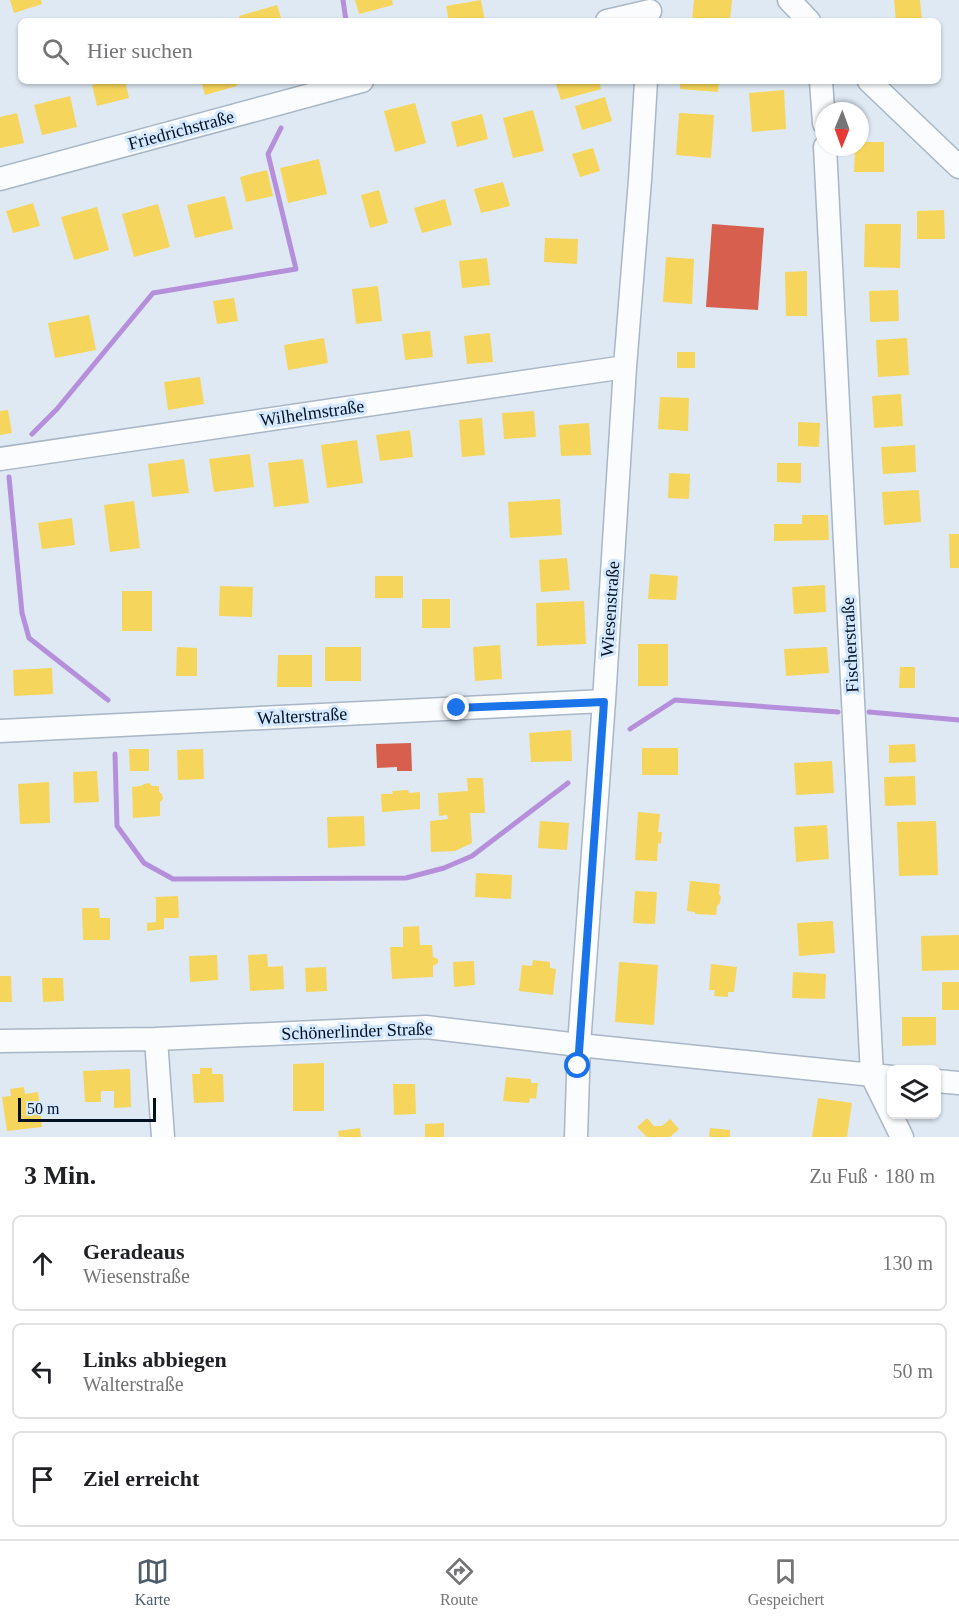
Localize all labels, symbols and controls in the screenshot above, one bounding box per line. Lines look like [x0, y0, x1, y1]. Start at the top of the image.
search box [18, 18, 941, 84]
icon: search [39, 35, 72, 68]
text: Hier suchen [87, 38, 193, 63]
north arrow [815, 102, 869, 156]
street label: Friedrichstraße [126, 106, 236, 154]
street label: Wilhelmstraße [258, 396, 366, 430]
street label: Wiesenstraße [597, 560, 623, 658]
street label: Fischerstraße [838, 597, 862, 693]
route end [443, 694, 469, 720]
street label: Walterstraße [256, 704, 348, 728]
street label: Schönerlinder Straße [281, 1018, 433, 1044]
route start [564, 1052, 590, 1078]
map controls [887, 1065, 941, 1119]
button: layers [887, 1065, 941, 1119]
scale bar [18, 1095, 156, 1122]
text: 50 m [27, 1100, 59, 1117]
text: 3 Min. [24, 1161, 96, 1190]
text: Zu Fuß · 180 m [809, 1165, 935, 1187]
text: Geradeaus [83, 1239, 184, 1264]
icon: ahead [26, 1247, 59, 1280]
text: 130 m [882, 1252, 933, 1274]
text: Wiesenstraße [83, 1265, 190, 1287]
text: Links abbiegen [83, 1347, 227, 1372]
icon: left [26, 1355, 59, 1388]
text: 50 m [892, 1360, 933, 1382]
text: Walterstraße [83, 1373, 184, 1395]
icon: arrive [26, 1463, 59, 1496]
text: Ziel erreicht [83, 1466, 199, 1491]
tab: Karte [135, 1555, 170, 1609]
tab: Route [440, 1555, 478, 1609]
tab: Gespeichert [748, 1555, 824, 1609]

